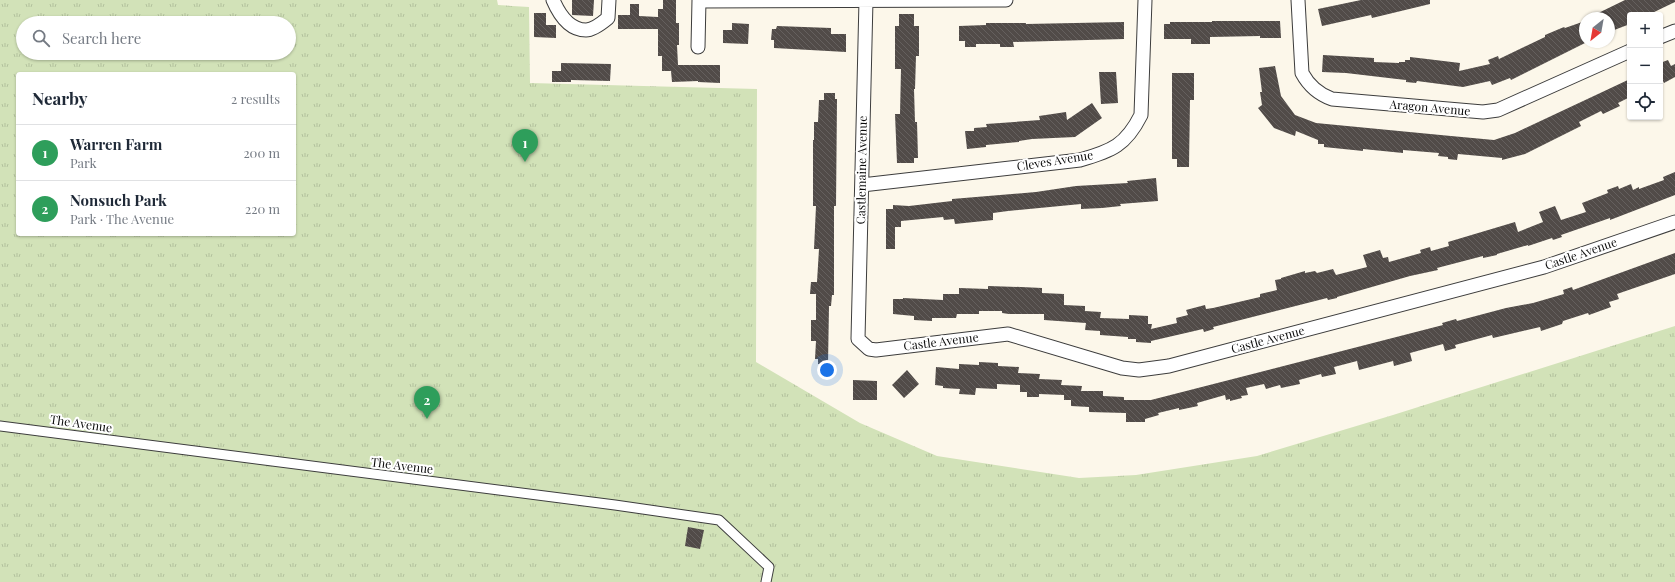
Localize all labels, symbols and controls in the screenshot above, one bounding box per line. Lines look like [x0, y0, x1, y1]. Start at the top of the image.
north arrow [1579, 12, 1615, 48]
map controls [1627, 12, 1663, 120]
button: + [1627, 12, 1663, 48]
search box [16, 16, 296, 60]
icon: search [30, 27, 52, 49]
text: Search here [62, 28, 141, 48]
button: − [1627, 48, 1663, 84]
button: locate [1627, 84, 1663, 120]
text: Nearby [32, 87, 87, 109]
text: 2 results [231, 90, 280, 107]
street label: Aragon Avenue [1388, 95, 1471, 119]
street label: Castlemaine Avenue [852, 115, 870, 225]
pin: 1 [512, 129, 538, 162]
text: Warren Farm [70, 134, 162, 154]
text: 1 [43, 144, 47, 161]
text: 200 m [243, 144, 280, 161]
street label: Cleves Avenue [1016, 146, 1094, 174]
text: Park [70, 154, 97, 171]
text: Nonsuch Park [70, 190, 167, 210]
text: 2 [42, 200, 48, 217]
text: 220 m [245, 200, 280, 217]
text: Park · The Avenue [70, 210, 174, 227]
street label: Castle Avenue [1542, 233, 1619, 273]
street label: Castle Avenue [1229, 322, 1306, 357]
street label: Castle Avenue [902, 328, 979, 354]
your location [817, 360, 837, 380]
pin: 2 [414, 386, 440, 419]
street label: The Avenue [49, 411, 113, 435]
street label: The Avenue [370, 453, 434, 477]

